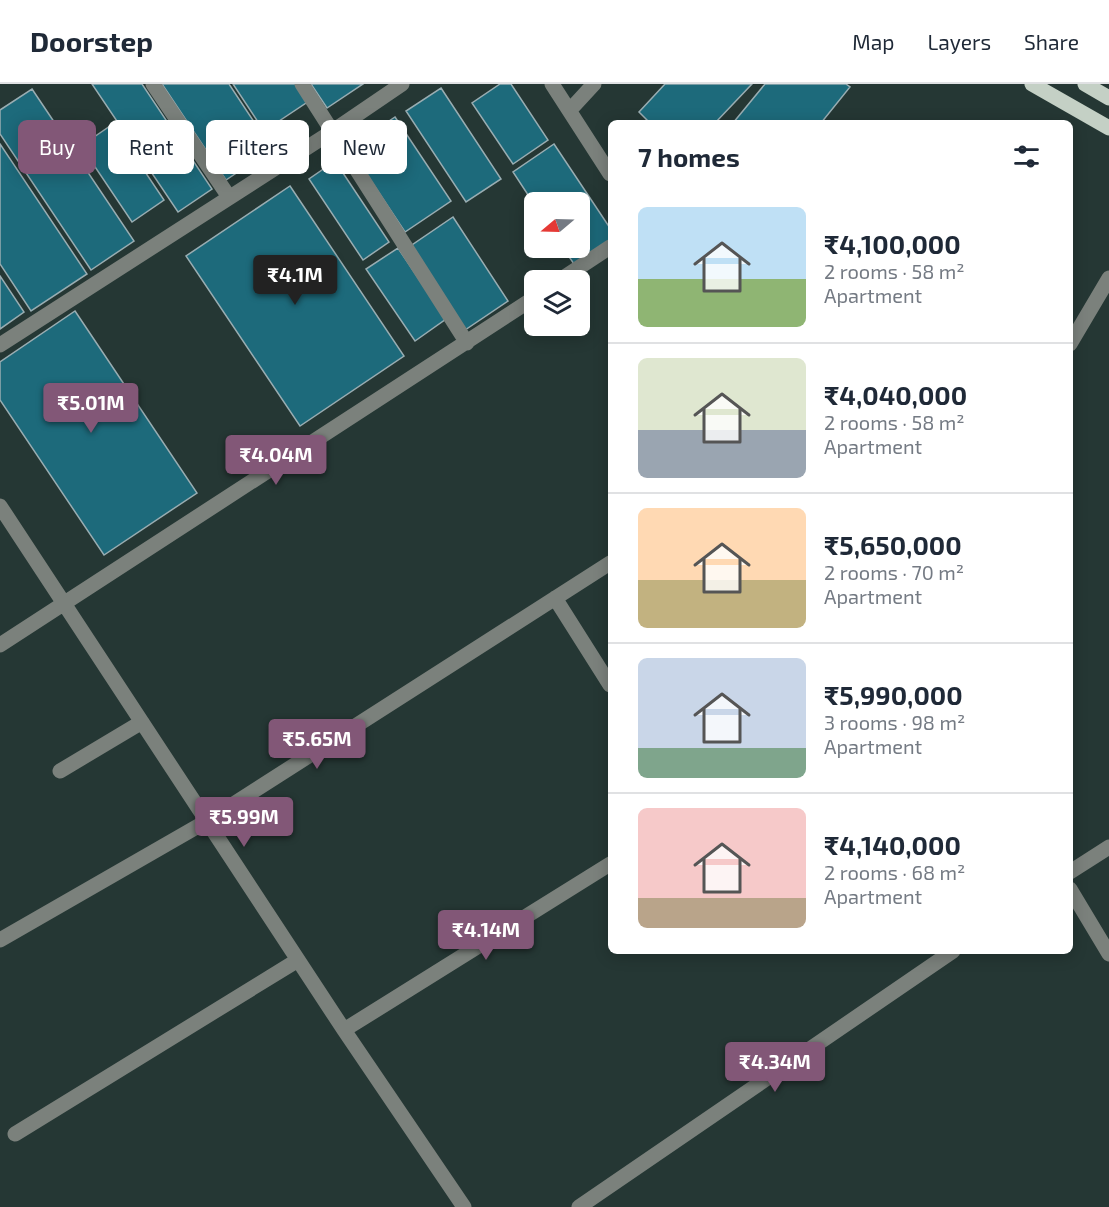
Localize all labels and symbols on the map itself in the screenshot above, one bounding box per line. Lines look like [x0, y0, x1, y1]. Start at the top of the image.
north arrow [524, 192, 590, 258]
pin: ₹4.1M [253, 255, 337, 306]
pin: ₹5.01M [42, 383, 140, 434]
pin: ₹4.04M [227, 435, 325, 486]
pin: ₹5.65M [268, 719, 366, 770]
pin: ₹5.99M [195, 797, 293, 848]
pin: ₹4.14M [437, 910, 535, 961]
pin: ₹4.34M [726, 1042, 824, 1093]

